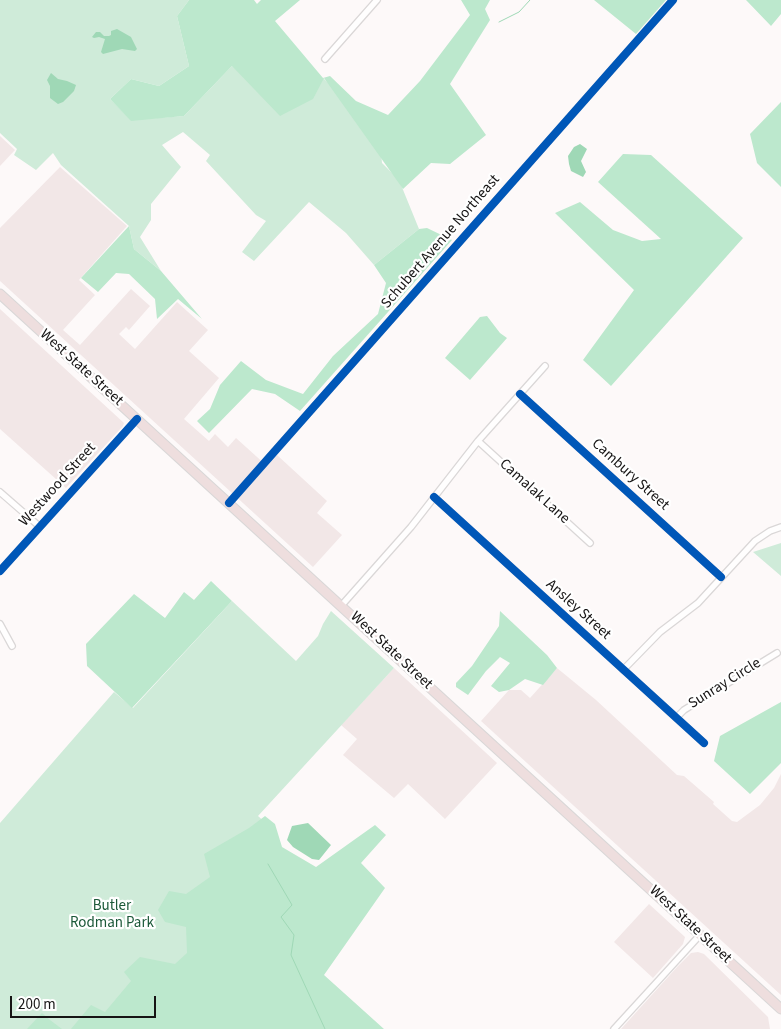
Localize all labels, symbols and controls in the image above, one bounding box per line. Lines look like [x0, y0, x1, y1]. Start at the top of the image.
street label: Schubert Avenue Northeast [378, 171, 504, 313]
street label: West State Street [36, 326, 126, 410]
street label: Cambury Street [587, 435, 673, 515]
street label: Westwood Street [16, 440, 100, 530]
street label: Camalak Lane [495, 456, 573, 528]
street label: Ansley Street [542, 576, 614, 644]
street label: West State Street [346, 608, 436, 694]
street label: Sunray Circle [685, 655, 765, 713]
street label: West State Street [645, 882, 735, 968]
park label: Butler Rodman Park [70, 898, 154, 933]
scale bar [12, 986, 159, 1018]
text: 200 m [18, 994, 56, 1015]

